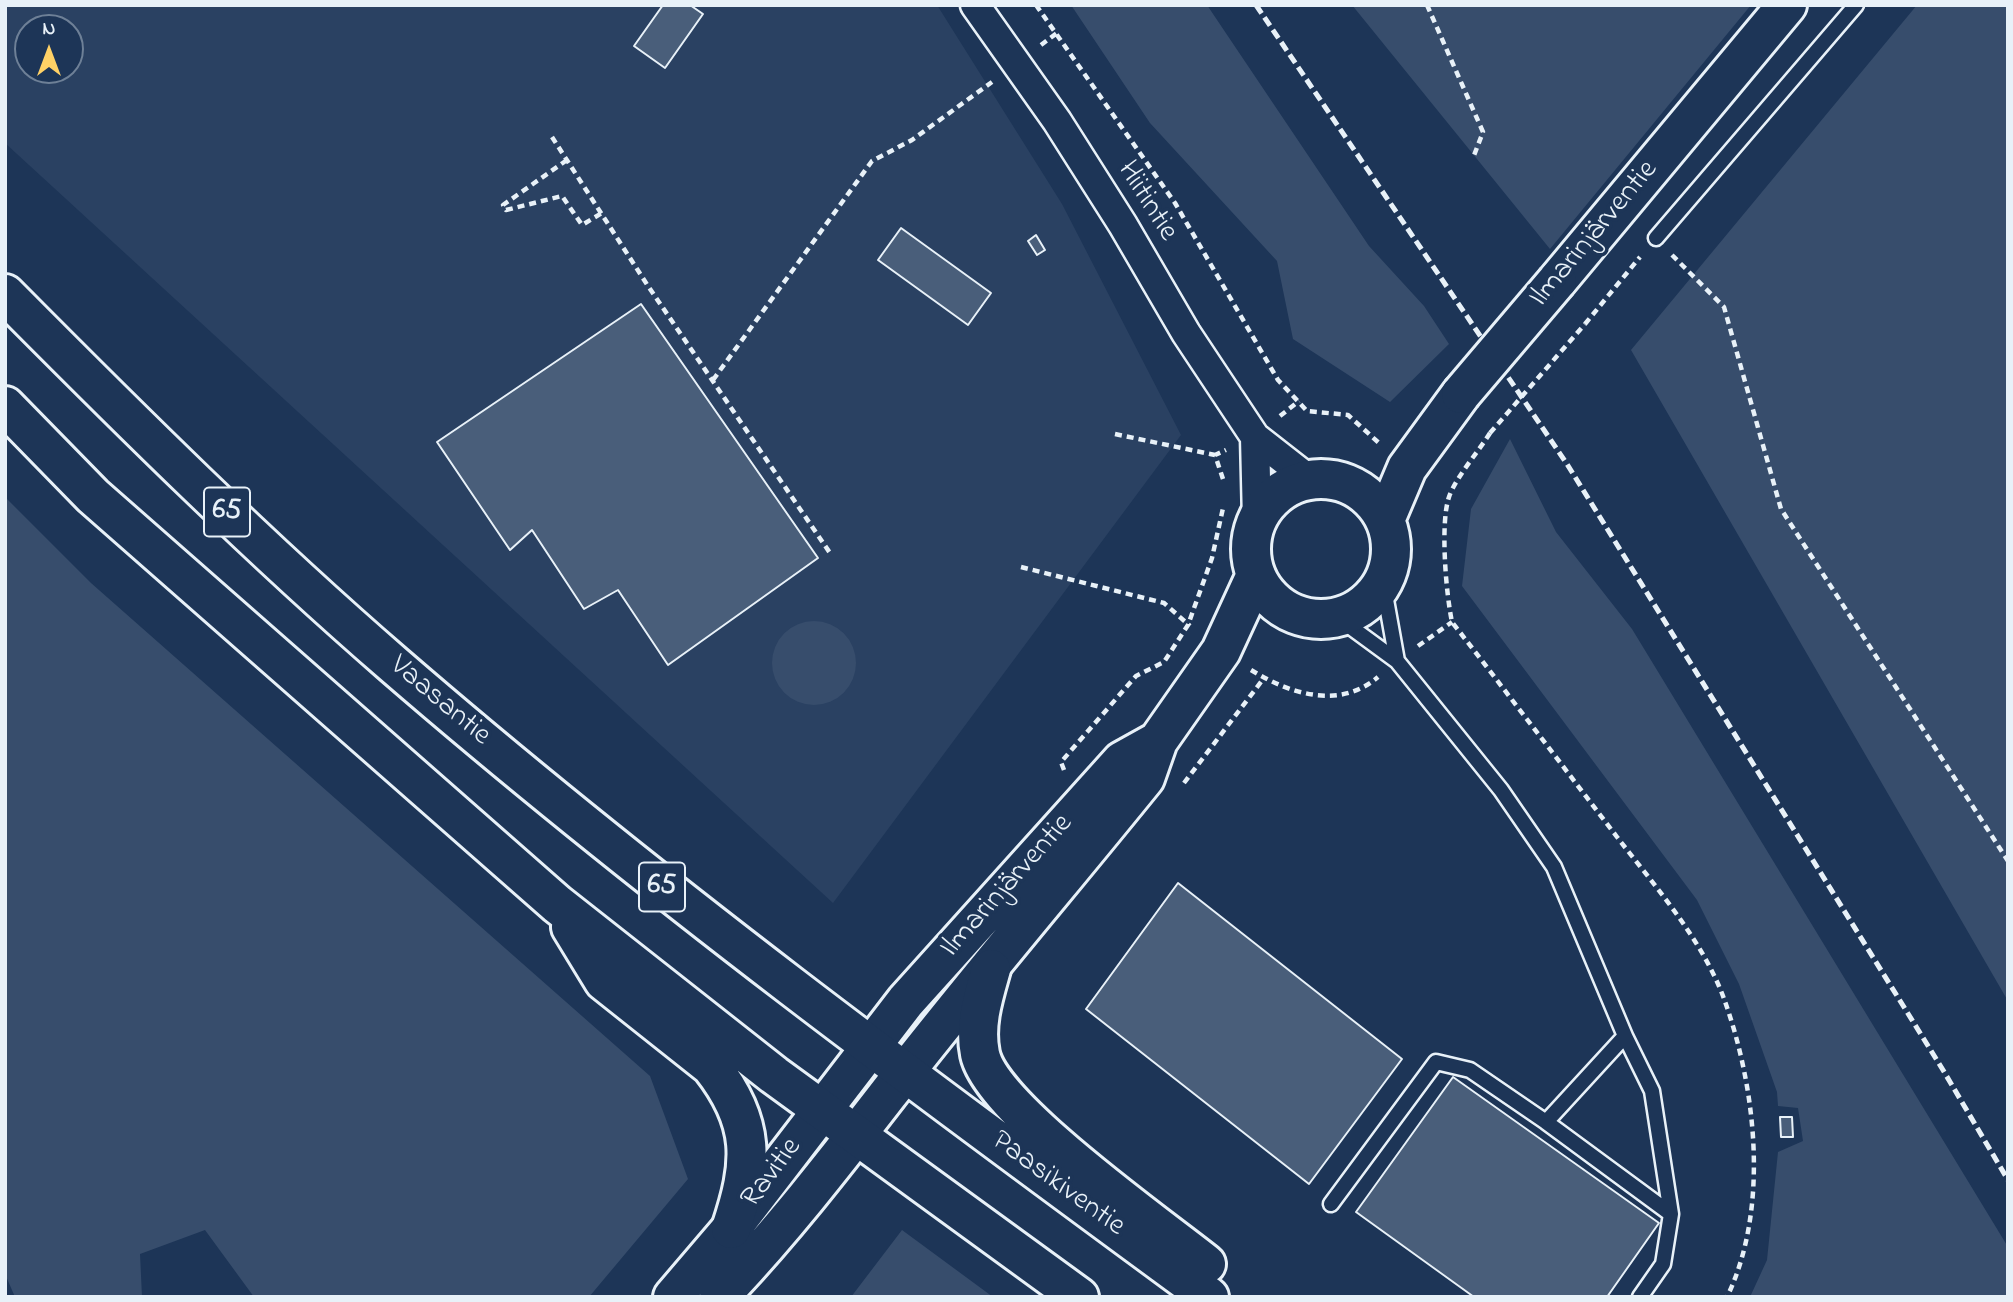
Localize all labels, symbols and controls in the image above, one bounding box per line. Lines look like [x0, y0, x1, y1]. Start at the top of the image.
north arrow [14, 14, 84, 84]
text: N [43, 16, 55, 43]
street label: Ilmarinjärventie [1523, 154, 1667, 316]
street label: Hiitintie [1108, 155, 1184, 249]
road number: 65 [204, 488, 250, 536]
street label: Vaasantie [381, 649, 497, 755]
street label: Ilmarinjärventie [934, 808, 1082, 966]
road number: 65 [639, 862, 685, 912]
street label: Paasikiventie [983, 1124, 1131, 1246]
street label: Ravitie [735, 1132, 811, 1216]

